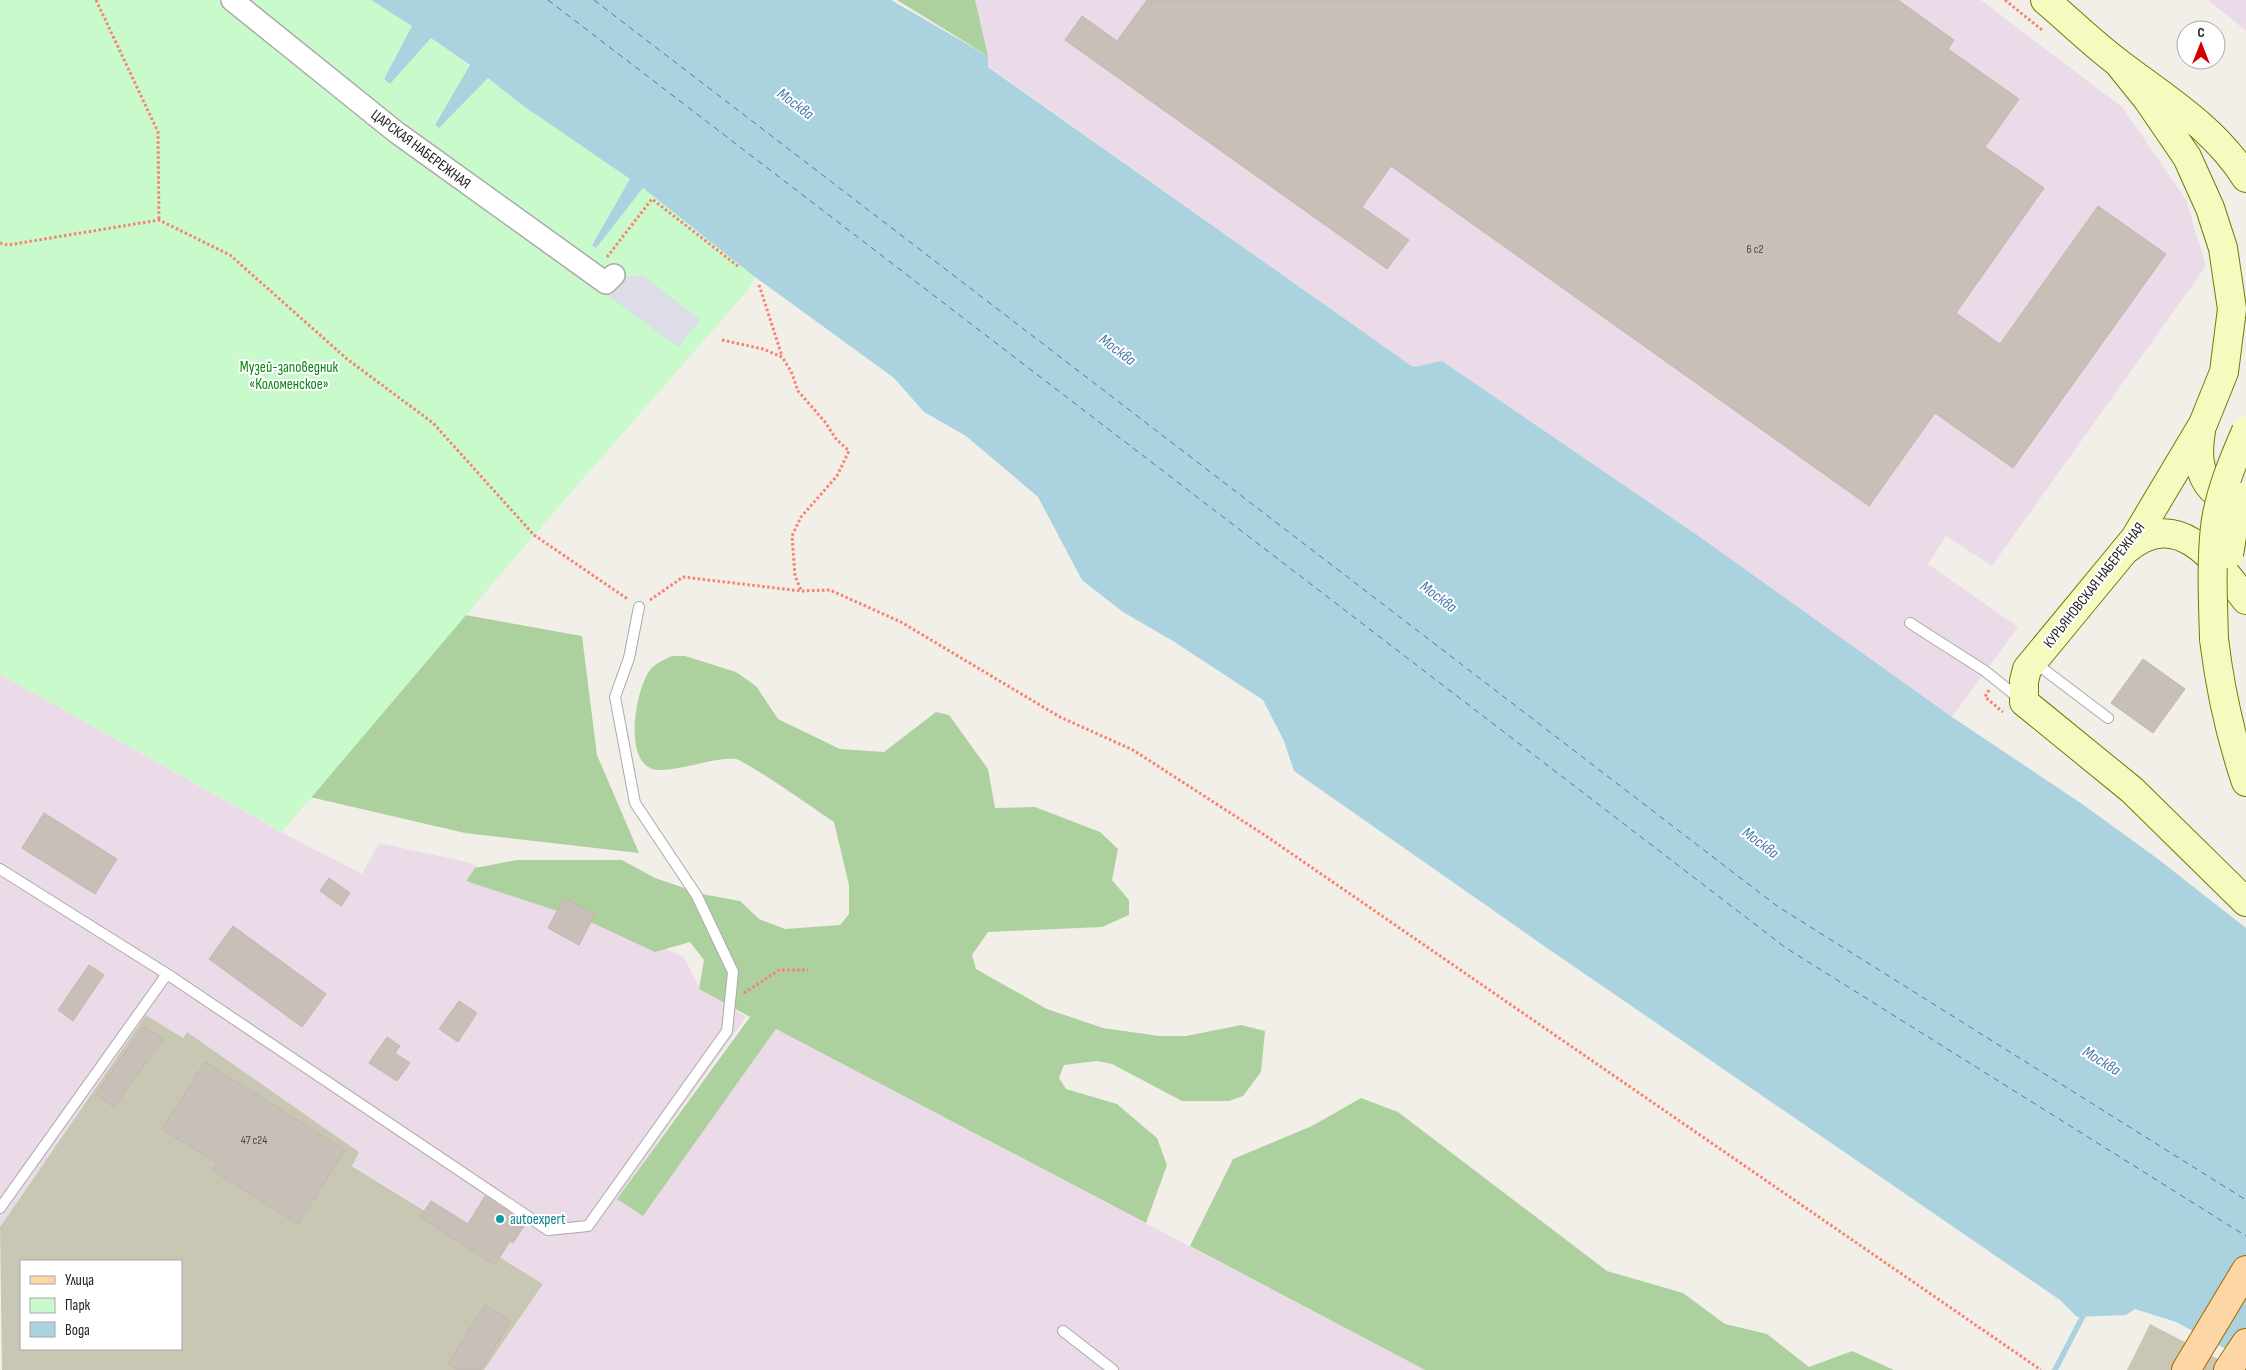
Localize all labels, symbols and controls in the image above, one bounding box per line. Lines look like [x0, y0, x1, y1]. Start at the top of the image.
north arrow [2176, 20, 2226, 70]
text: С [2197, 24, 2205, 41]
water label: Москва [773, 84, 818, 124]
street label: ЦАРСКАЯ НАБЕРЕЖНАЯ [367, 106, 474, 193]
house number: 6 с2 [1747, 242, 1764, 257]
water label: Москва [1095, 330, 1140, 370]
park label: Музей-заповедник «Коломенское» [240, 358, 338, 394]
street label: КУРЬЯНОВСКАЯ НАБЕРЕЖНАЯ [2039, 519, 2149, 652]
water label: Москва [1416, 577, 1461, 617]
water label: Москва [1738, 823, 1783, 863]
water label: Москва [2079, 1042, 2124, 1080]
house number: 47 с24 [241, 1133, 267, 1148]
place label: autoexpert [510, 1210, 566, 1229]
marker: autoexpert [494, 1213, 506, 1225]
legend [20, 1260, 182, 1350]
text: Улица [65, 1271, 94, 1290]
text: Парк [65, 1296, 91, 1315]
text: Вода [65, 1321, 90, 1340]

